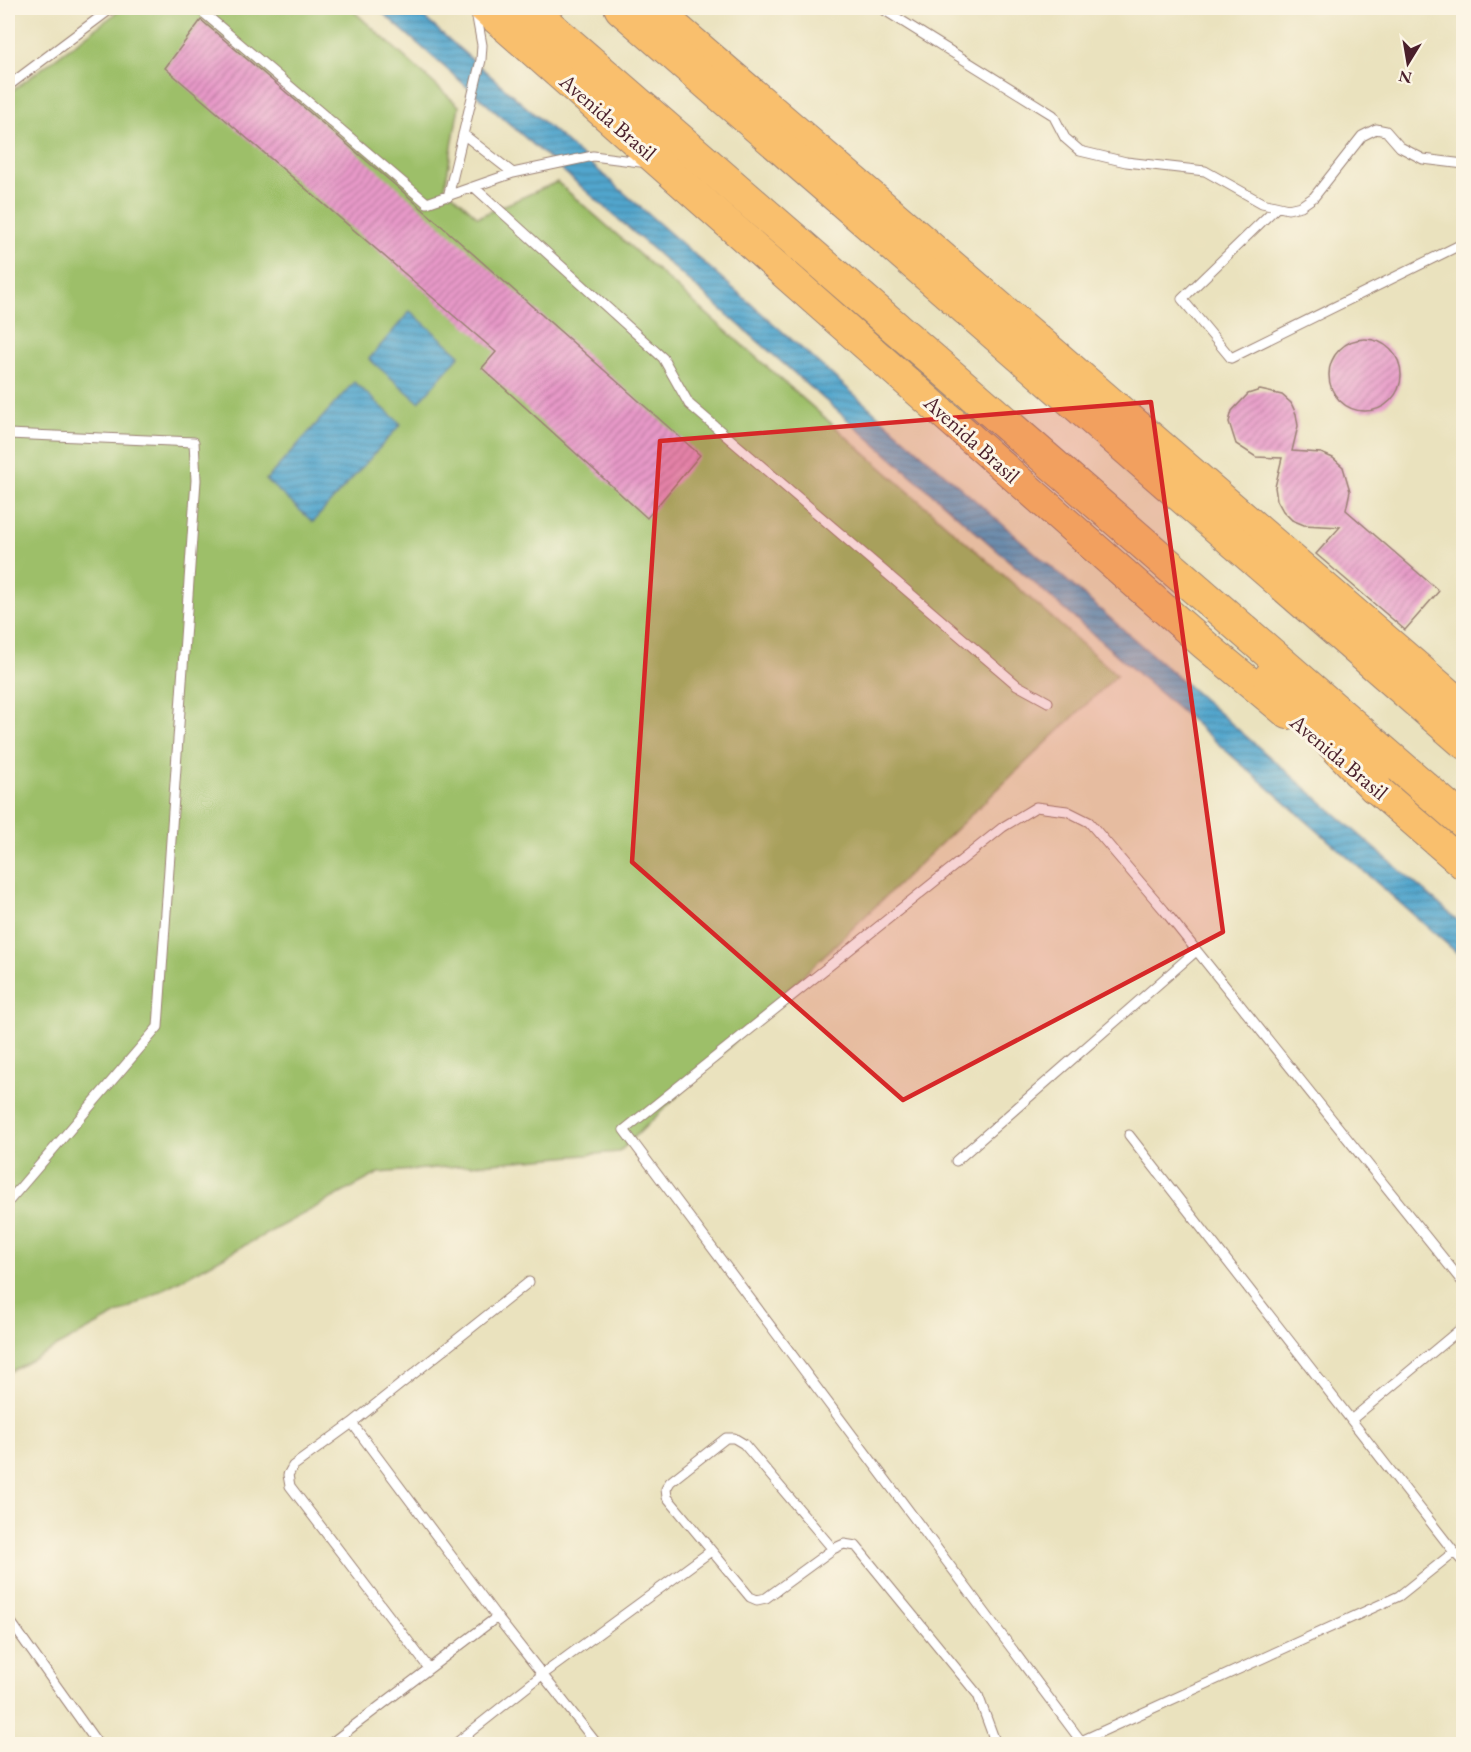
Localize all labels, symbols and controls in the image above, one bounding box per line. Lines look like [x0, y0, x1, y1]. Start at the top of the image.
north arrow [1378, 33, 1438, 93]
street label: Avenida Brasil [553, 66, 663, 167]
text: N [1397, 66, 1414, 89]
street label: Avenida Brasil [917, 388, 1026, 490]
street label: Avenida Brasil [1283, 707, 1394, 807]

